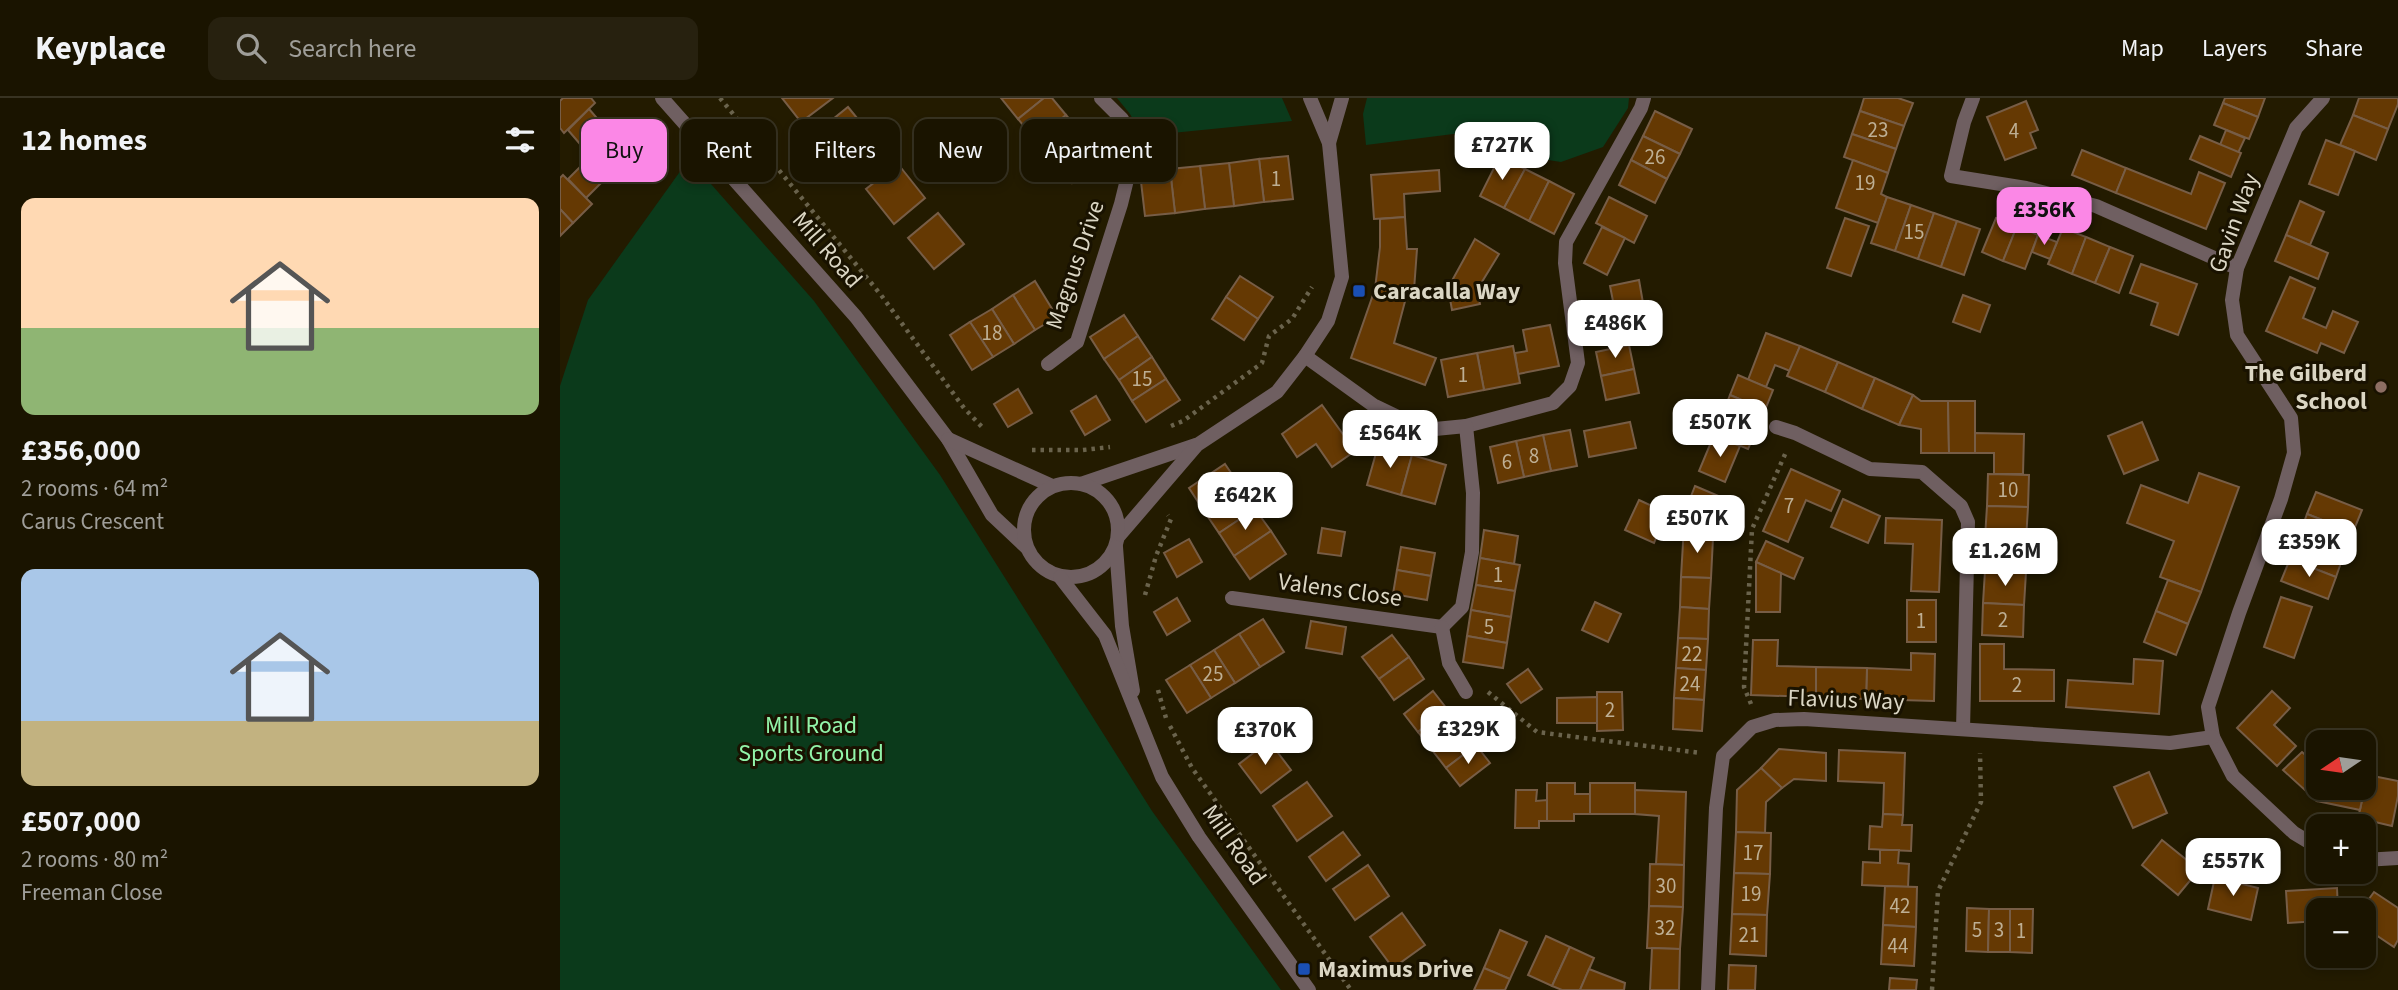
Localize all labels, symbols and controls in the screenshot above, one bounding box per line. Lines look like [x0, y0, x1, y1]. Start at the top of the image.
search box [208, 17, 698, 80]
text: Keyplace [35, 25, 166, 72]
icon: search [232, 29, 270, 67]
text: Search here [288, 30, 416, 67]
text: Map [2121, 31, 2164, 66]
text: Layers [2202, 31, 2267, 66]
text: Share [2305, 31, 2363, 66]
house number: 23 [1868, 115, 1888, 145]
house number: 4 [2009, 116, 2019, 146]
text: 12 homes [21, 119, 147, 162]
chip: Buy [581, 119, 667, 182]
chip: Rent [681, 119, 776, 182]
chip: Filters [790, 119, 900, 182]
chip: New [914, 119, 1007, 182]
chip: Apartment [1021, 119, 1176, 182]
icon: filters [501, 121, 539, 159]
pin: £727K [1453, 122, 1551, 182]
text: £727K [1471, 128, 1533, 161]
house number: 26 [1645, 142, 1665, 172]
house number: 1 [1271, 164, 1281, 194]
house number: 19 [1855, 168, 1875, 198]
street label: Gavin Way [2200, 168, 2268, 278]
pin: £356K [1995, 188, 2093, 247]
text: £356K [2013, 193, 2075, 226]
street label: Magnus Drive [1037, 196, 1113, 334]
street label: Mill Road [784, 204, 870, 296]
house number: 15 [1904, 217, 1924, 247]
icon: home [217, 243, 343, 369]
place label: Caracalla Way [1373, 274, 1521, 309]
marker: Caracalla Way [1351, 283, 1367, 299]
pin: £486K [1566, 300, 1664, 360]
text: £486K [1584, 306, 1646, 339]
house number: 18 [982, 318, 1002, 348]
place label: The Gilberd School [2245, 356, 2367, 419]
house number: 1 [1458, 360, 1468, 390]
house number: 15 [1132, 364, 1152, 394]
marker: The Gilberd School [2373, 379, 2389, 395]
pin: £507K [1671, 400, 1769, 459]
text: £507K [1689, 405, 1751, 438]
pin: £564K [1341, 410, 1439, 470]
text: £564K [1359, 416, 1421, 449]
text: £356,000 [21, 429, 141, 472]
house number: 8 [1529, 441, 1539, 471]
house number: 6 [1502, 447, 1512, 477]
text: 2 rooms · 64 m² [21, 472, 168, 505]
pin: £642K [1196, 472, 1294, 532]
house number: 10 [1998, 475, 2018, 505]
text: £642K [1214, 478, 1276, 511]
house number: 7 [1784, 491, 1794, 521]
pin: £507K [1648, 496, 1746, 555]
text: £507K [1666, 501, 1728, 534]
text: Carus Crescent [21, 505, 164, 538]
pin: £359K [2260, 519, 2358, 579]
text: £359K [2278, 525, 2340, 558]
pin: £1.26M [1948, 528, 2062, 588]
text: £1.26M [1968, 534, 2042, 567]
house number: 1 [1493, 560, 1503, 590]
street label: Valens Close [1276, 564, 1404, 616]
house number: 2 [1998, 605, 2008, 635]
house number: 1 [1916, 606, 1926, 636]
house number: 5 [1484, 612, 1494, 642]
icon: home [217, 614, 343, 740]
house number: 22 [1682, 639, 1702, 669]
house number: 25 [1203, 659, 1223, 689]
house number: 24 [1680, 669, 1700, 699]
house number: 2 [2012, 670, 2022, 700]
street label: Flavius Way [1787, 680, 1905, 720]
house number: 2 [1605, 695, 1615, 725]
pin: £329K [1419, 706, 1517, 766]
park label: Mill Road Sports Ground [738, 708, 884, 771]
pin: £370K [1216, 708, 1314, 767]
text: £329K [1437, 712, 1499, 745]
text: £370K [1234, 713, 1296, 746]
north arrow [2306, 730, 2376, 800]
map controls [2306, 730, 2376, 968]
street label: Mill Road [1193, 797, 1275, 893]
text: £507,000 [21, 800, 141, 843]
button: + [2306, 814, 2376, 884]
house number: 17 [1743, 838, 1763, 868]
pin: £557K [2184, 838, 2282, 898]
text: 2 rooms · 80 m² [21, 843, 168, 876]
text: £557K [2202, 844, 2264, 877]
house number: 30 [1656, 871, 1676, 901]
text: Freeman Close [21, 876, 163, 909]
house number: 19 [1741, 879, 1761, 909]
house number: 42 [1890, 891, 1910, 921]
button: − [2306, 898, 2376, 968]
house number: 32 [1655, 913, 1675, 943]
house number: 5 [1972, 915, 1982, 945]
house number: 3 [1994, 915, 2004, 945]
house number: 1 [2016, 916, 2026, 946]
house number: 21 [1739, 920, 1759, 950]
house number: 44 [1888, 931, 1908, 961]
place label: Maximus Drive [1318, 952, 1474, 987]
marker: Maximus Drive [1296, 961, 1312, 977]

